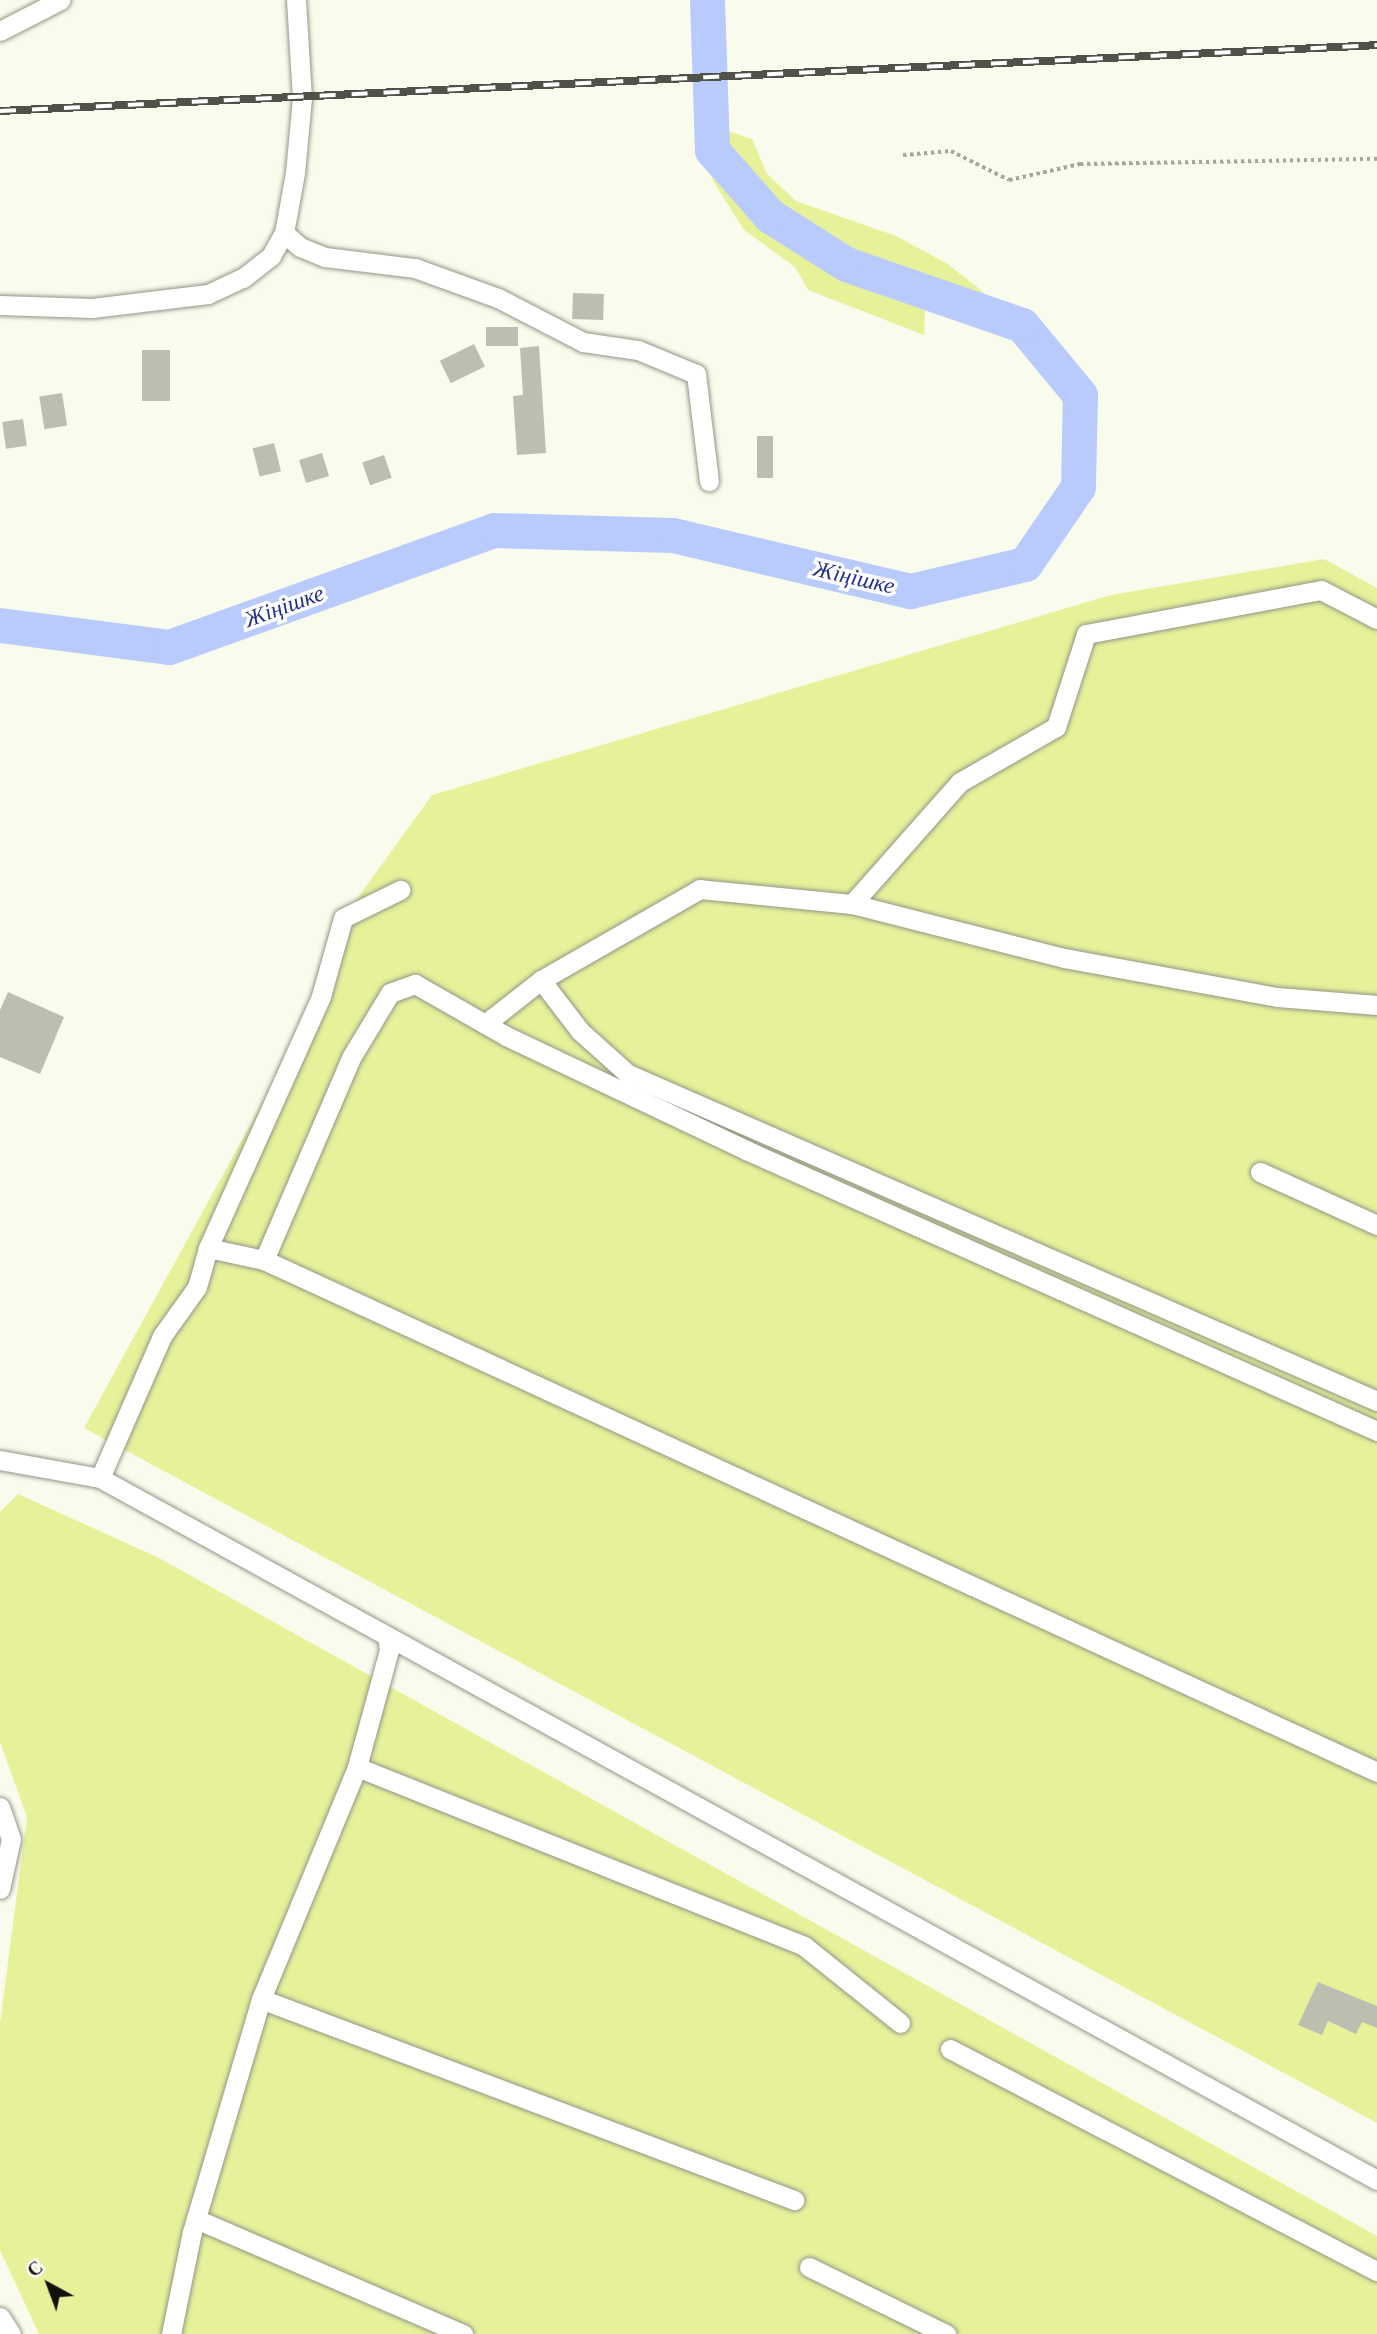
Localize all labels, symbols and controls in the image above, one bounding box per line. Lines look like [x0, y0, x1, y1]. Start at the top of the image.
water label: Жіңішке [810, 554, 898, 600]
water label: Жіңішке [240, 579, 328, 633]
north arrow [14, 2250, 84, 2320]
text: С [23, 2256, 47, 2281]

